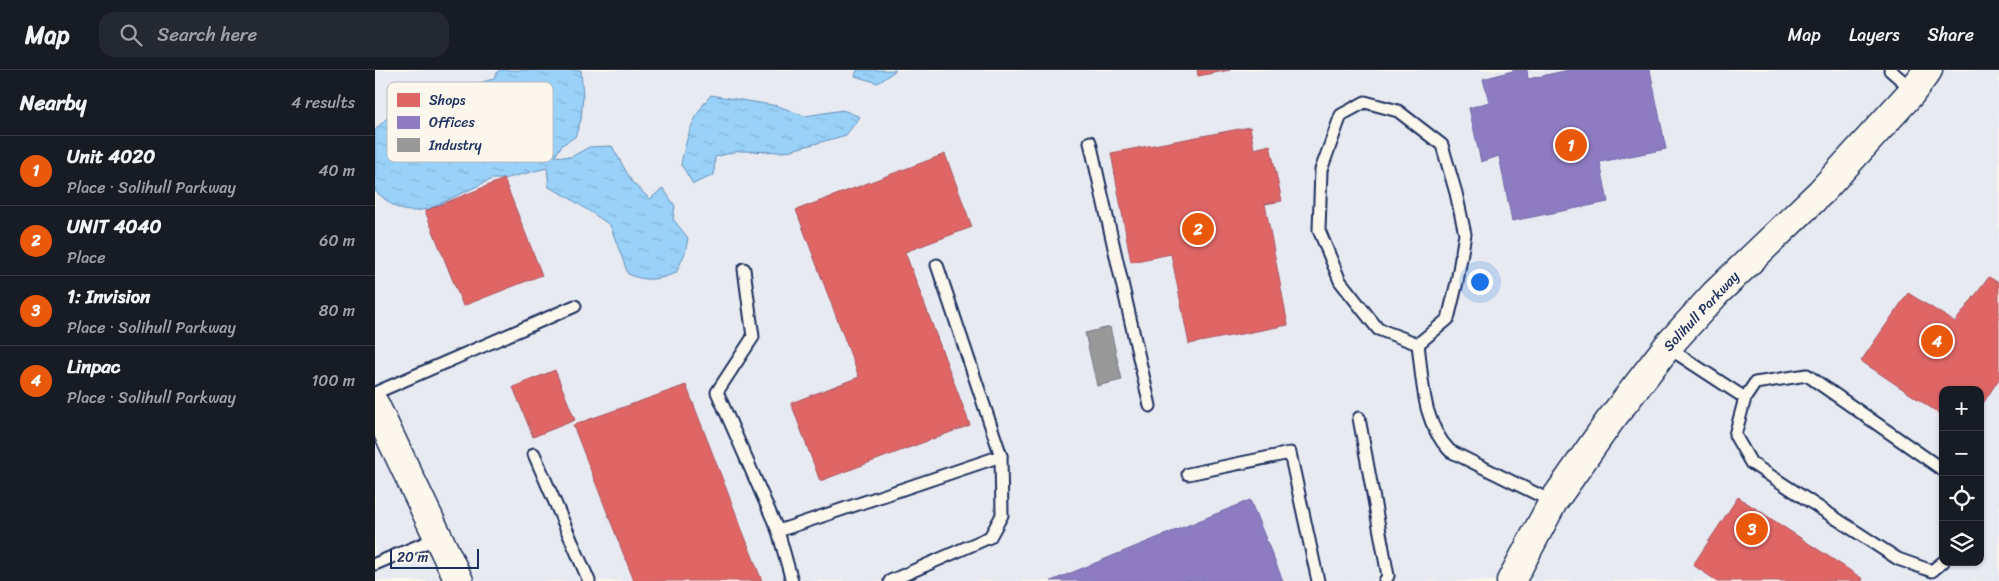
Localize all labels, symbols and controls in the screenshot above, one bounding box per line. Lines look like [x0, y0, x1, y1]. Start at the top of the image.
search box [99, 12, 449, 57]
text: Map [25, 14, 69, 56]
text: Search here [157, 18, 257, 51]
text: Map [1788, 19, 1821, 51]
text: Layers [1849, 19, 1900, 51]
text: Share [1928, 19, 1974, 51]
icon: search [117, 21, 145, 49]
legend [387, 82, 553, 162]
text: Nearby [20, 84, 86, 122]
text: 4 results [291, 88, 355, 117]
text: Shops [429, 88, 466, 113]
text: Offices [429, 110, 476, 135]
pin: 1 [1555, 126, 1587, 164]
text: Industry [428, 133, 483, 158]
text: Unit 4020 [67, 140, 155, 173]
text: 1 [33, 156, 39, 185]
text: 40 m [318, 156, 355, 185]
text: Place · Solihull Parkway [67, 173, 236, 202]
text: UNIT 4040 [67, 210, 161, 243]
pin: 2 [1182, 210, 1214, 248]
text: 2 [31, 226, 41, 255]
text: 60 m [319, 226, 355, 255]
text: Place [67, 243, 106, 272]
street label: Solihull Parkway [1657, 265, 1746, 357]
your location [1467, 269, 1493, 295]
text: 1: Invision [67, 280, 150, 313]
text: 3 [32, 296, 40, 325]
text: 80 m [319, 296, 355, 325]
text: Place · Solihull Parkway [67, 313, 236, 342]
pin: 4 [1921, 322, 1953, 360]
text: Linpac [67, 350, 120, 383]
text: 4 [31, 366, 41, 395]
text: 100 m [311, 366, 355, 395]
text: Place · Solihull Parkway [67, 383, 236, 412]
map controls [1939, 386, 1984, 566]
button: + [1939, 386, 1984, 431]
button: − [1939, 431, 1984, 476]
button: locate [1939, 476, 1984, 521]
pin: 3 [1736, 510, 1768, 548]
button: layers [1939, 521, 1984, 566]
text: 20 m [397, 545, 428, 570]
scale bar [390, 546, 479, 569]

